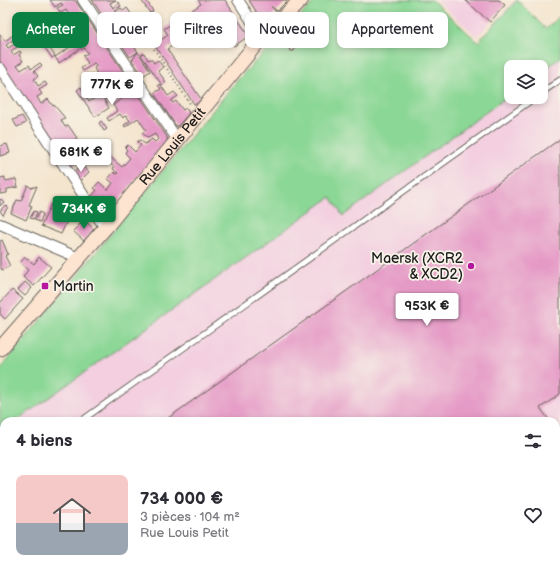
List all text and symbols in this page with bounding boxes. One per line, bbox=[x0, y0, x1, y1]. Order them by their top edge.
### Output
chip: Acheter bbox=[12, 12, 89, 48]
chip: Louer bbox=[97, 12, 162, 48]
chip: Filtres bbox=[170, 12, 237, 48]
chip: Nouveau bbox=[245, 12, 329, 48]
chip: Appartement bbox=[337, 12, 448, 48]
map controls bbox=[504, 60, 548, 104]
button: layers bbox=[504, 60, 548, 104]
pin: 777K € bbox=[79, 72, 145, 106]
text: 777K € bbox=[90, 77, 134, 93]
street label: Rue Louis Petit bbox=[135, 103, 210, 189]
pin: 681K € bbox=[48, 139, 114, 173]
text: 681K € bbox=[59, 144, 103, 160]
pin: 734K € bbox=[51, 196, 117, 230]
text: 734K € bbox=[62, 201, 106, 217]
place label: Maersk (XCR2 & XCD2) bbox=[371, 250, 464, 283]
marker: Maersk (XCR2 & XCD2) bbox=[466, 261, 476, 271]
place label: Martin bbox=[53, 278, 94, 295]
marker: Martin bbox=[40, 281, 50, 291]
pin: 953K € bbox=[394, 293, 460, 327]
text: 953K € bbox=[405, 298, 449, 314]
icon: filters bbox=[522, 430, 544, 452]
text: 4 biens bbox=[16, 431, 72, 451]
text: 734 000 € bbox=[140, 489, 223, 509]
icon: home bbox=[48, 491, 96, 539]
icon: heart bbox=[522, 504, 544, 526]
text: 3 pièces · 104 m² bbox=[140, 509, 240, 525]
text: Rue Louis Petit bbox=[140, 525, 229, 541]

